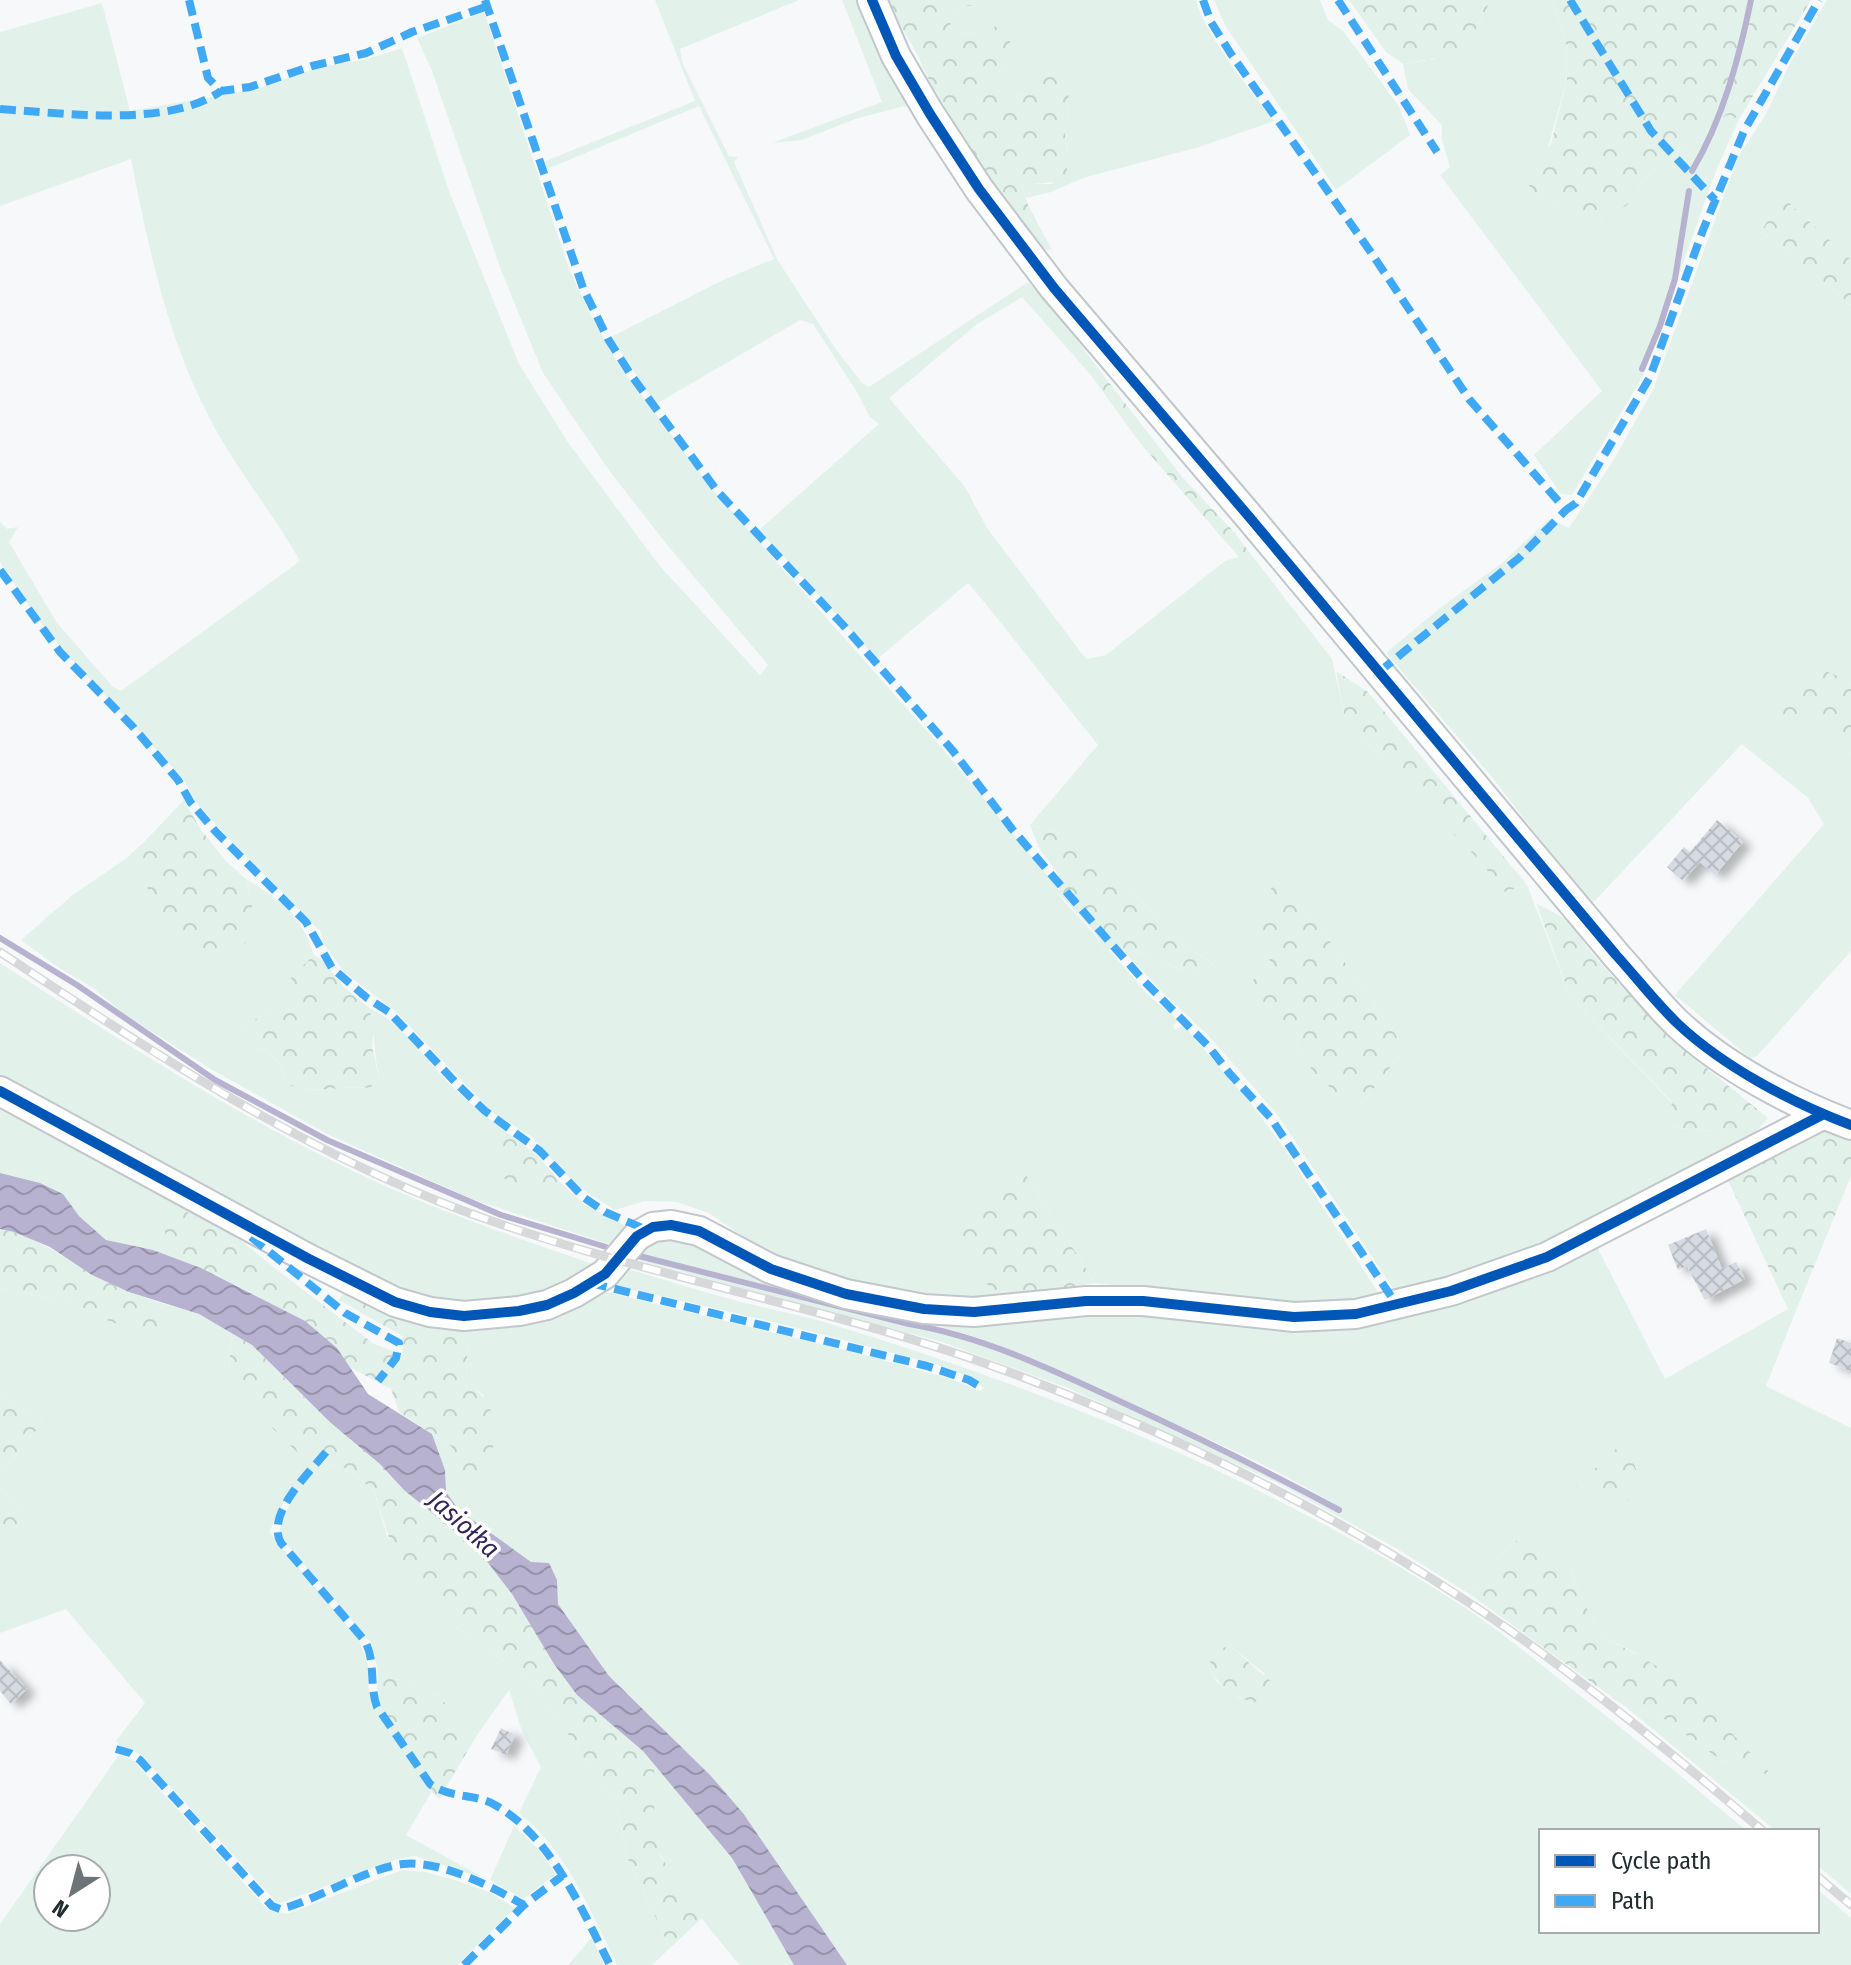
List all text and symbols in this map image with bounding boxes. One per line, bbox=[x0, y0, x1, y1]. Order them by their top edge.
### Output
water label: Jasiołka bbox=[420, 1483, 506, 1564]
legend bbox=[1539, 1829, 1819, 1933]
text: Cycle path bbox=[1611, 1847, 1711, 1875]
north arrow bbox=[32, 1853, 112, 1933]
text: Path bbox=[1611, 1887, 1655, 1915]
text: N bbox=[47, 1894, 74, 1924]

